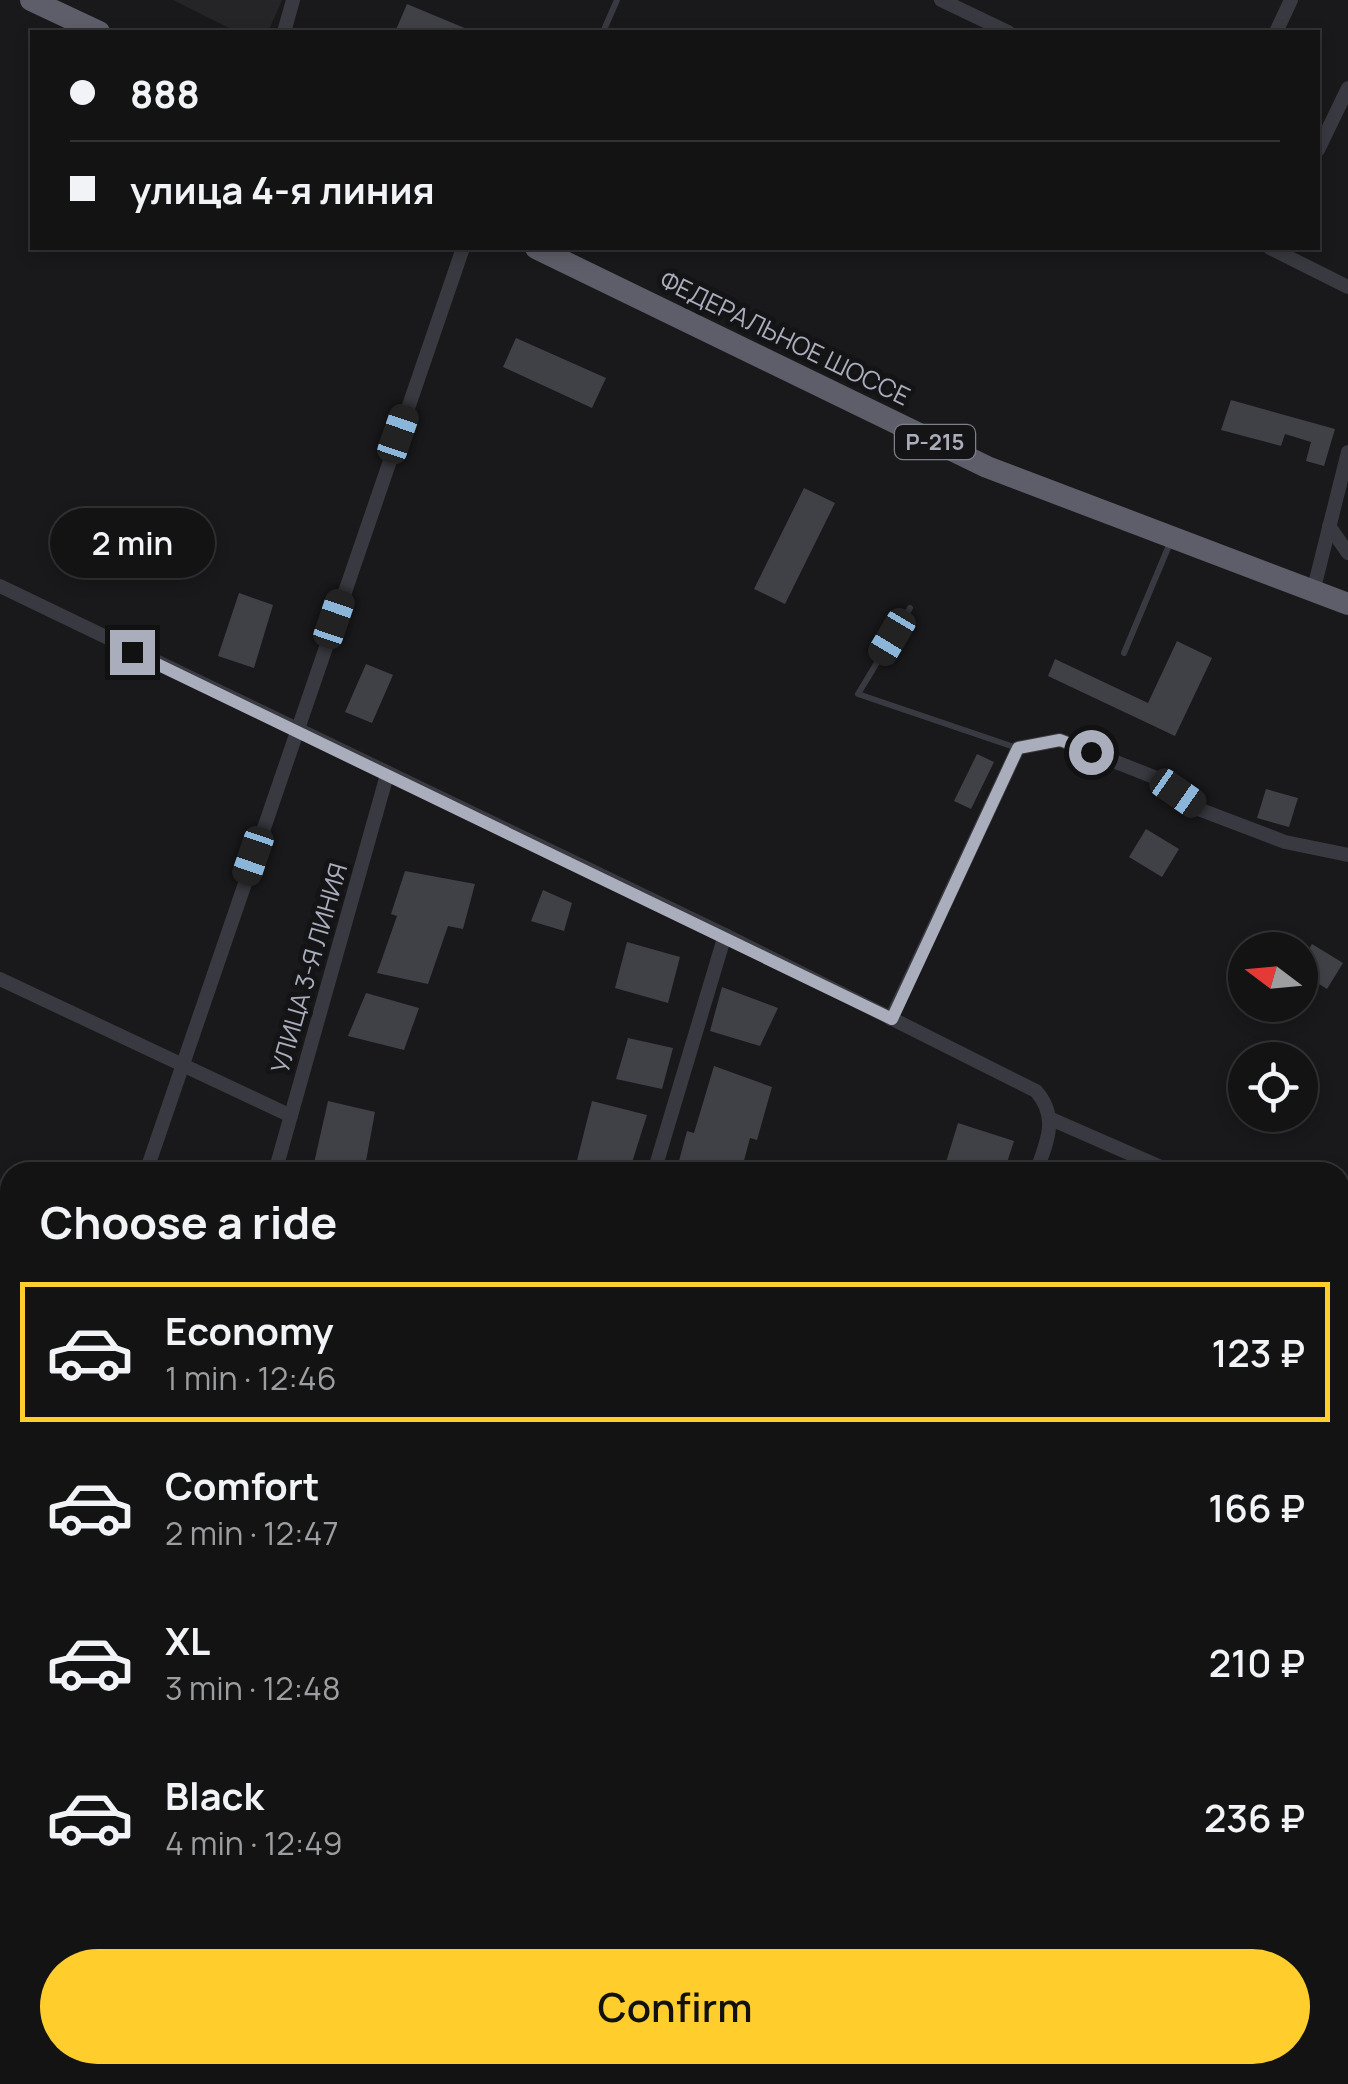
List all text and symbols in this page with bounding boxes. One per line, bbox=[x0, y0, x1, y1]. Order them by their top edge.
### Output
text: 888 bbox=[130, 67, 200, 119]
text: улица 4-я линия bbox=[130, 163, 435, 215]
street label: ФЕДЕРАЛЬНОЕ ШОССЕ bbox=[654, 262, 916, 413]
car bbox=[374, 401, 422, 467]
road number: Р-215 bbox=[895, 425, 975, 459]
callout: 2 min bbox=[49, 507, 214, 577]
text: 2 min bbox=[92, 521, 173, 565]
car bbox=[310, 586, 358, 652]
car bbox=[864, 604, 920, 670]
route end bbox=[110, 630, 155, 675]
route start bbox=[1069, 730, 1114, 775]
car bbox=[1145, 764, 1211, 822]
car bbox=[229, 823, 277, 889]
street label: УЛИЦА 3-Я ЛИНИЯ bbox=[262, 859, 355, 1077]
north arrow bbox=[1228, 932, 1318, 1022]
map controls bbox=[1228, 932, 1318, 1132]
button: locate bbox=[1228, 1042, 1318, 1132]
text: Choose a ride bbox=[40, 1191, 337, 1253]
text: Economy bbox=[165, 1304, 334, 1356]
icon: car bbox=[45, 1307, 135, 1397]
text: 123 ₽ bbox=[1211, 1326, 1305, 1378]
text: 1 min · 12:46 bbox=[165, 1356, 337, 1400]
text: Comfort bbox=[165, 1459, 319, 1511]
icon: car bbox=[45, 1462, 135, 1552]
text: 166 ₽ bbox=[1208, 1481, 1305, 1533]
text: 2 min · 12:47 bbox=[165, 1511, 339, 1555]
text: XL bbox=[165, 1614, 210, 1666]
icon: car bbox=[45, 1617, 135, 1707]
text: 210 ₽ bbox=[1209, 1636, 1305, 1688]
text: 3 min · 12:48 bbox=[165, 1666, 341, 1710]
text: Black bbox=[165, 1769, 264, 1821]
icon: car bbox=[45, 1772, 135, 1862]
text: 236 ₽ bbox=[1204, 1791, 1305, 1843]
text: 4 min · 12:49 bbox=[165, 1821, 343, 1865]
button: Confirm bbox=[40, 1949, 1310, 2064]

